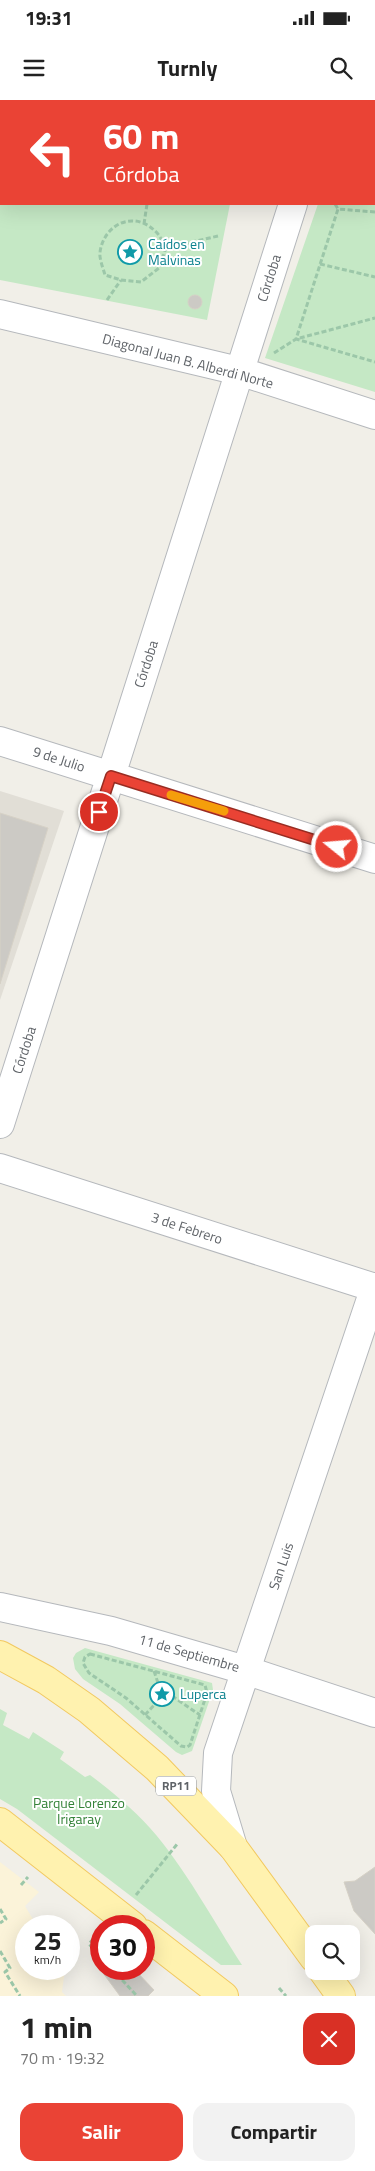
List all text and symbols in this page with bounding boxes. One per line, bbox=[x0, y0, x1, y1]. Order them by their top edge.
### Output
text: 19:31 bbox=[25, 3, 72, 32]
text: Turnly bbox=[158, 51, 217, 85]
icon: menu bbox=[20, 54, 48, 82]
icon: search bbox=[327, 54, 355, 82]
text: 60 m bbox=[103, 109, 179, 163]
icon: left bbox=[20, 120, 85, 185]
text: Córdoba bbox=[103, 157, 180, 191]
place label: Caídos en Malvinas bbox=[148, 233, 205, 270]
place icon: Caídos en Malvinas bbox=[117, 239, 143, 265]
street label: Córdoba bbox=[251, 251, 286, 304]
street label: Diagonal Juan B. Alberdi Norte bbox=[100, 328, 276, 393]
street label: Córdoba bbox=[128, 637, 163, 690]
street label: 9 de Julio bbox=[30, 740, 88, 777]
pin bbox=[78, 791, 120, 833]
icon: arrive bbox=[85, 798, 113, 826]
position arrow bbox=[310, 820, 362, 872]
street label: Córdoba bbox=[6, 1023, 41, 1076]
street label: 3 de Febrero bbox=[149, 1206, 226, 1249]
street label: San Luis bbox=[263, 1539, 298, 1592]
street label: 11 de Septiembre bbox=[136, 1628, 242, 1677]
place icon: Luperca bbox=[149, 1681, 175, 1707]
place label: Luperca bbox=[180, 1683, 226, 1704]
road number: RP11 bbox=[156, 1776, 196, 1795]
park label: Parque Lorenzo Irigaray bbox=[33, 1792, 125, 1829]
speed limit sign: 30 bbox=[90, 1915, 155, 1980]
text: 25 bbox=[33, 1922, 62, 1960]
map controls bbox=[305, 1925, 360, 1980]
button: search bbox=[305, 1925, 360, 1980]
text: km/h bbox=[34, 1950, 61, 1969]
text: 1 min bbox=[20, 2004, 93, 2050]
button: close bbox=[303, 2013, 355, 2065]
text: 70 m · 19:32 bbox=[20, 2046, 105, 2070]
button: Salir bbox=[20, 2103, 183, 2161]
button: Compartir bbox=[193, 2103, 355, 2161]

